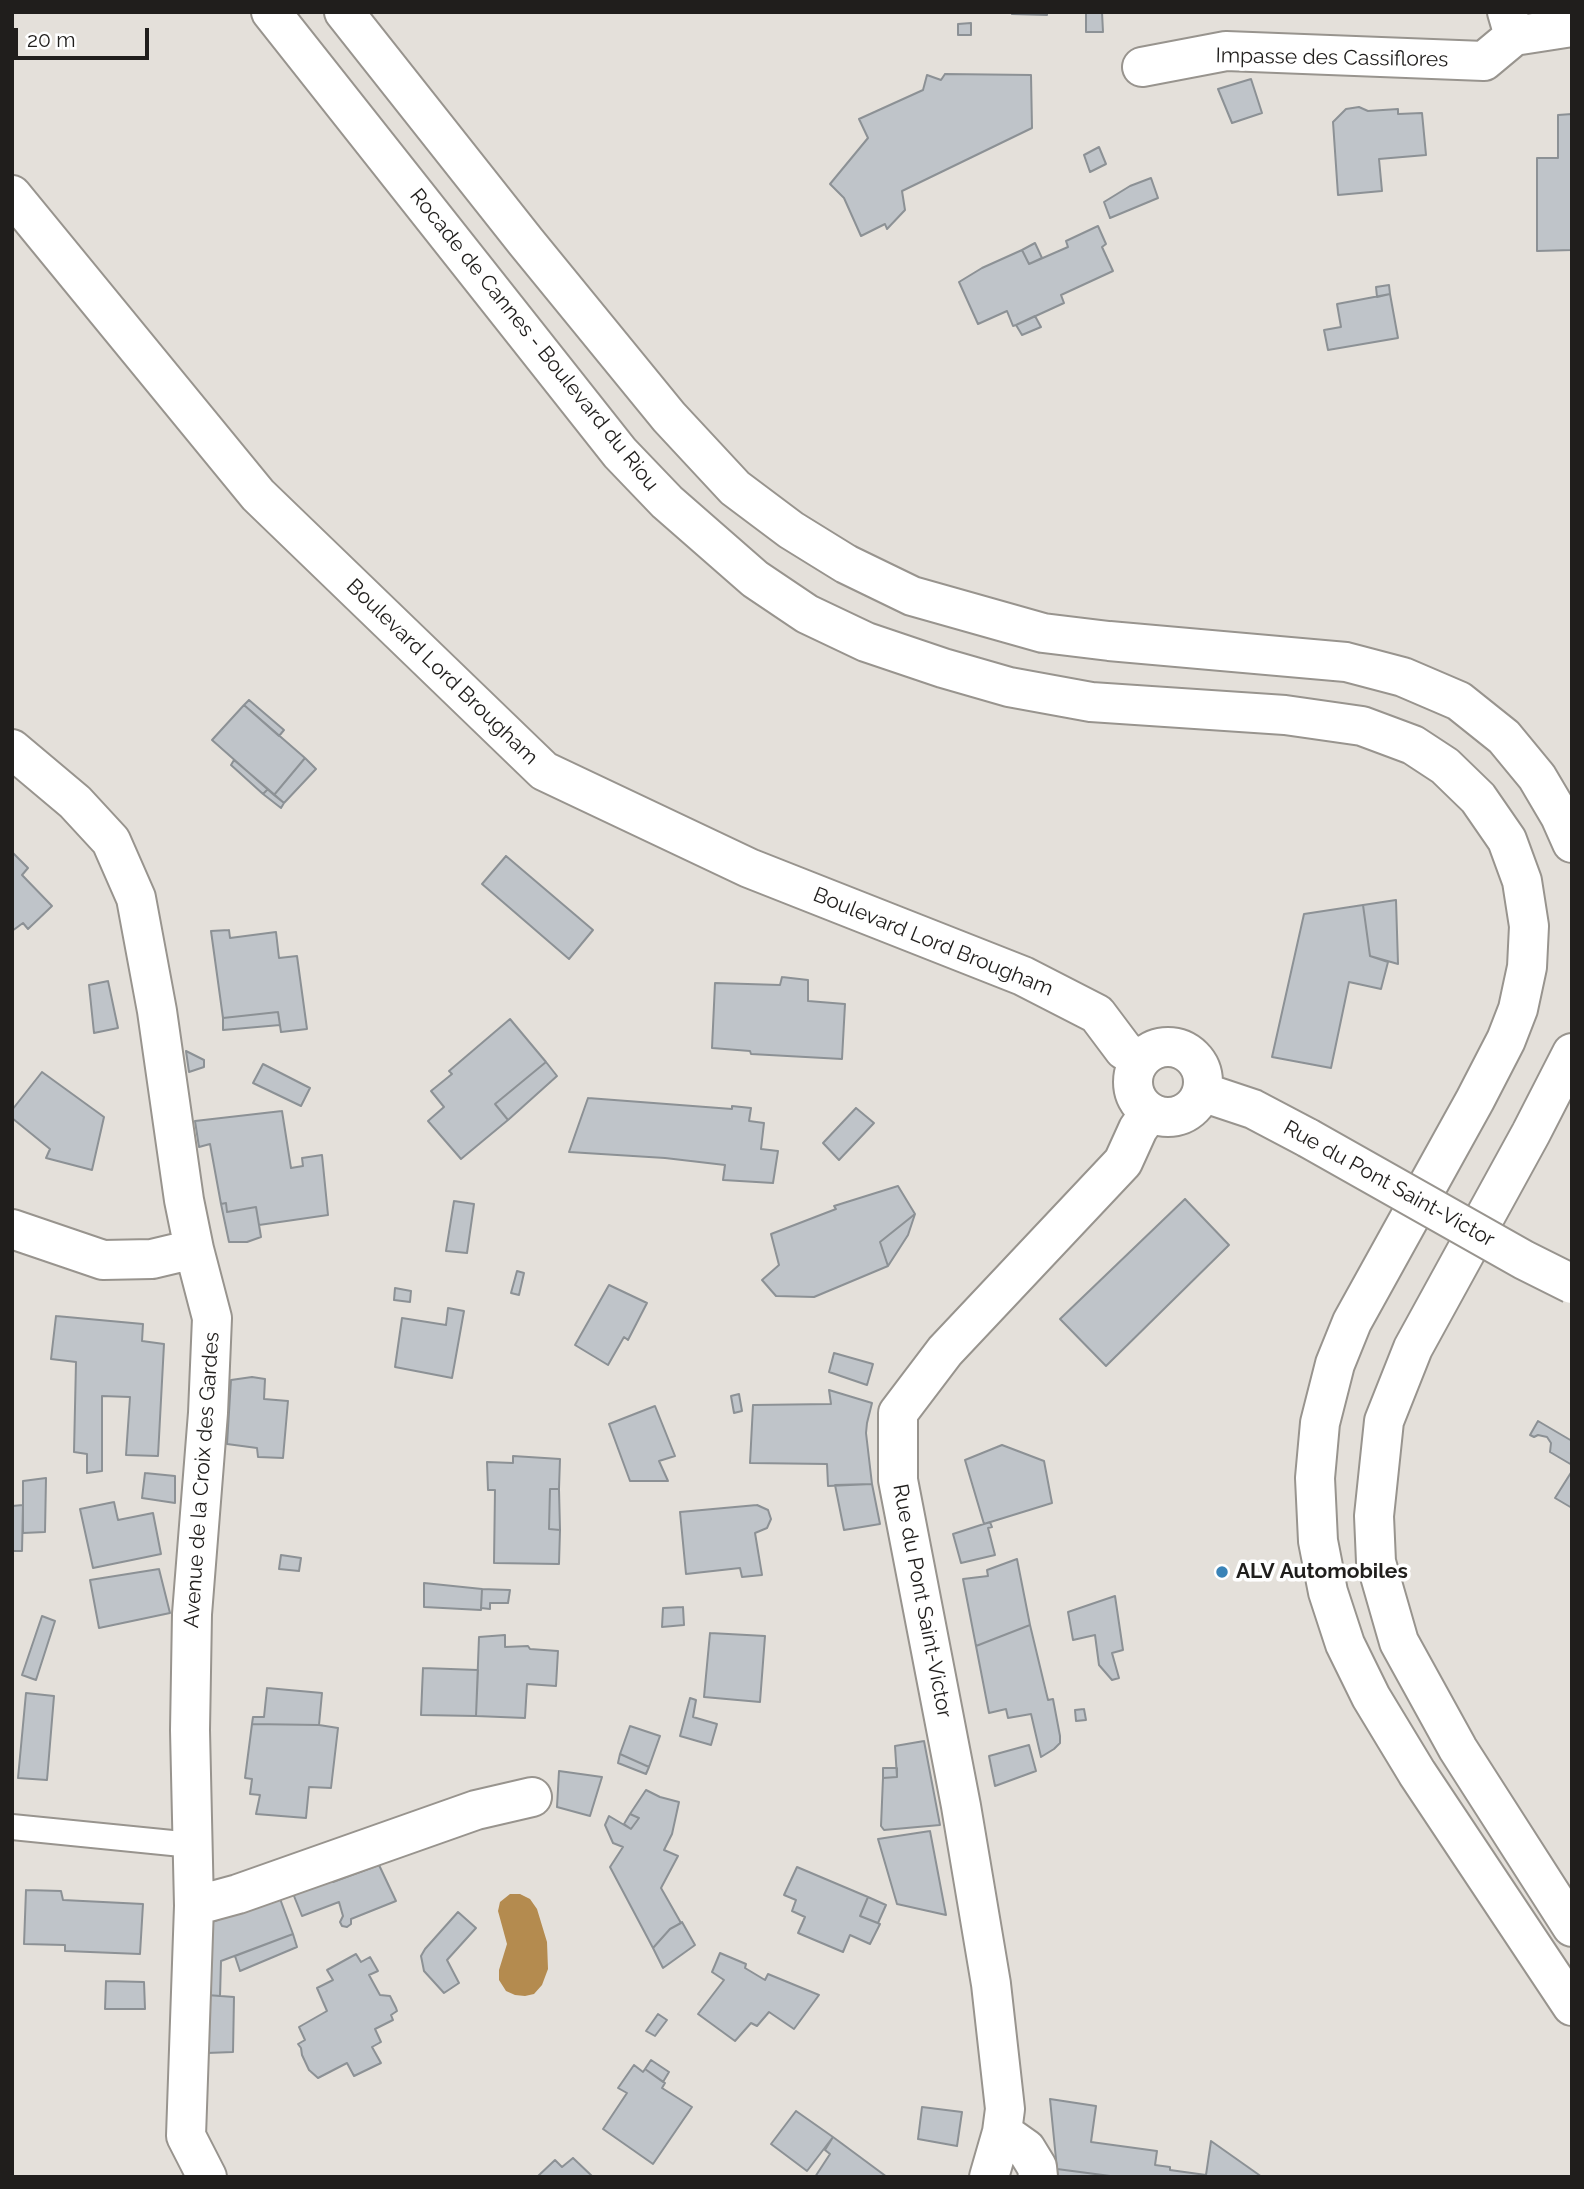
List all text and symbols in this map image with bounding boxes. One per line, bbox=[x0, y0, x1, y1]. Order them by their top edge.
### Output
scale bar bbox=[18, 14, 152, 58]
text: 20 m bbox=[27, 27, 75, 52]
street label: Impasse des Cassiflores bbox=[1215, 43, 1449, 73]
street label: Rocade de Cannes - Boulevard du Riou bbox=[404, 184, 664, 496]
street label: Boulevard Lord Brougham bbox=[341, 574, 543, 770]
street label: Boulevard Lord Brougham bbox=[809, 882, 1057, 1002]
street label: Rue du Pont Saint-Victor bbox=[1279, 1115, 1499, 1253]
street label: Avenue de la Croix des Gardes bbox=[179, 1331, 225, 1629]
street label: Rue du Pont Saint-Victor bbox=[887, 1482, 957, 1720]
place label: ALV Automobiles bbox=[1236, 1559, 1408, 1585]
marker: ALV Automobiles bbox=[1214, 1564, 1230, 1580]

